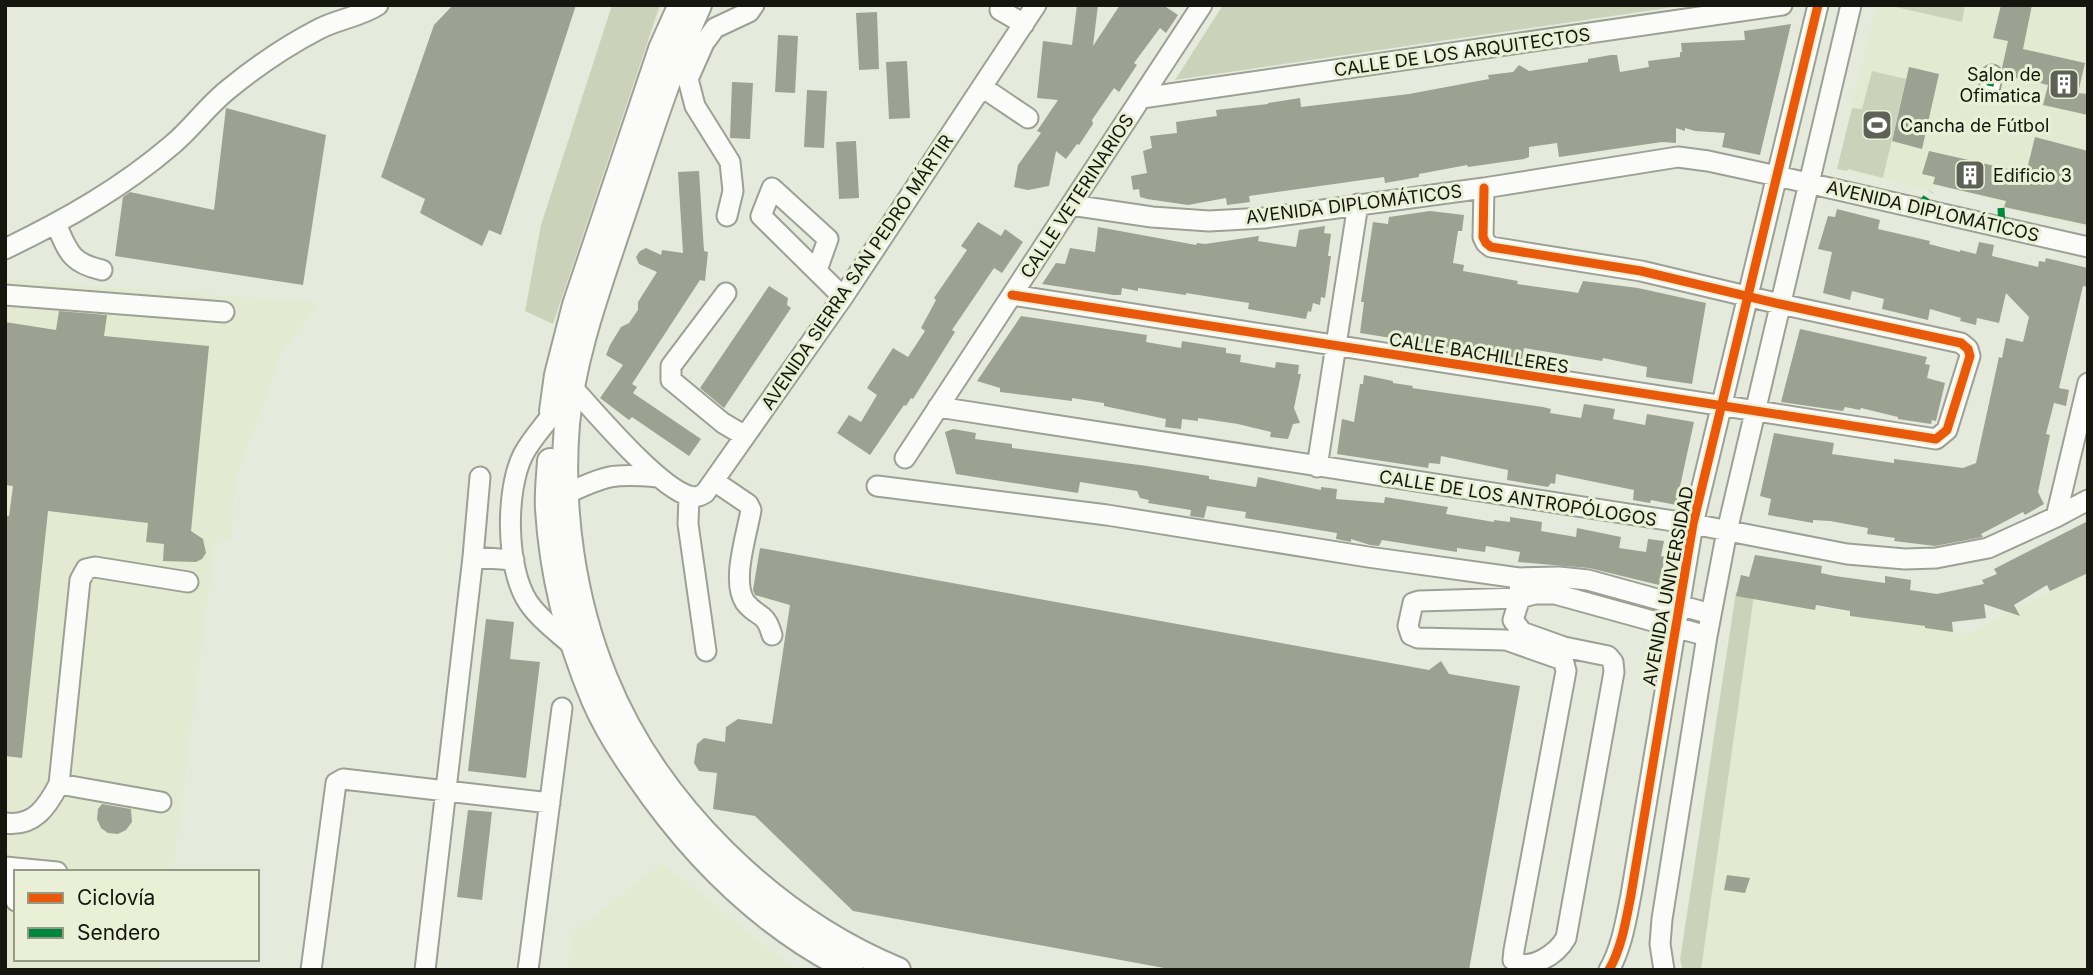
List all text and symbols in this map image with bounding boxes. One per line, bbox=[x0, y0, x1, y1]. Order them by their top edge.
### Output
street label: CALLE DE LOS ARQUITECTOS bbox=[1333, 24, 1591, 80]
place label: Salon de Ofimatica bbox=[1960, 64, 2041, 106]
building icon: Salon de Ofimatica bbox=[2047, 67, 2081, 101]
sports icon: Cancha de Fútbol bbox=[1860, 108, 1894, 142]
street label: CALLE VETERINARIOS bbox=[1016, 110, 1138, 282]
place label: Cancha de Fútbol bbox=[1900, 115, 2049, 136]
street label: AVENIDA SIERRA SAN PEDRO MÁRTIR bbox=[756, 130, 957, 413]
building icon: Edificio 3 bbox=[1953, 158, 1987, 192]
place label: Edificio 3 bbox=[1993, 165, 2072, 186]
street label: AVENIDA DIPLOMÁTICOS bbox=[1825, 175, 2042, 246]
street label: AVENIDA DIPLOMÁTICOS bbox=[1245, 179, 1463, 228]
street label: CALLE BACHILLERES bbox=[1388, 328, 1570, 378]
street label: CALLE DE LOS ANTROPÓLOGOS bbox=[1378, 465, 1658, 530]
street label: AVENIDA UNIVERSIDAD bbox=[1638, 484, 1698, 688]
legend bbox=[14, 870, 259, 961]
text: Ciclovía bbox=[77, 885, 155, 910]
text: Sendero bbox=[77, 920, 160, 945]

